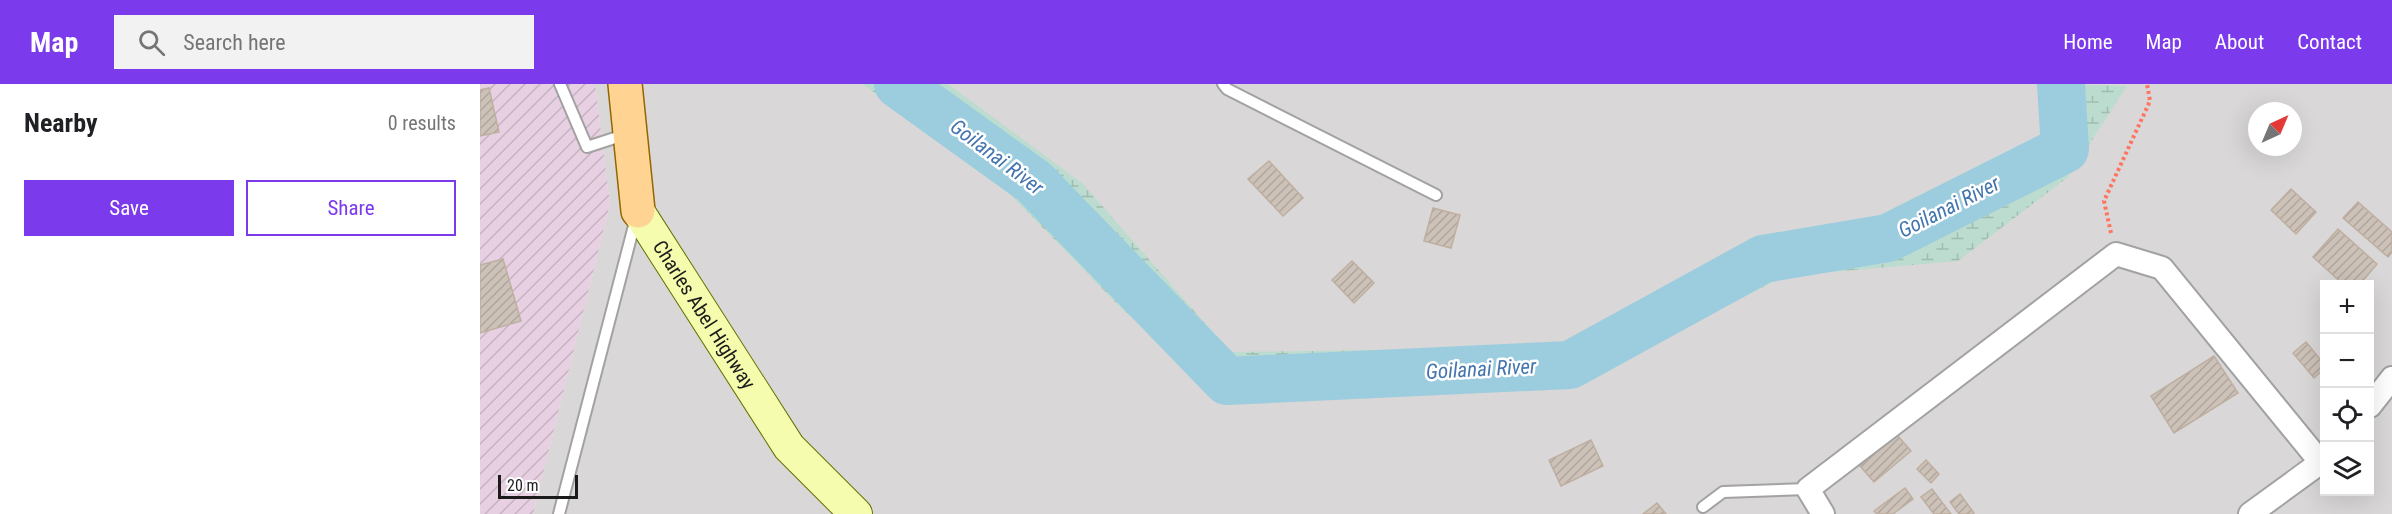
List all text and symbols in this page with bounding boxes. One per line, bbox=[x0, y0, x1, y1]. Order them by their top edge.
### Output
search box bbox=[114, 15, 534, 69]
text: Map bbox=[30, 26, 78, 59]
icon: search bbox=[135, 26, 168, 59]
text: Search here bbox=[183, 30, 286, 55]
text: Home bbox=[2063, 30, 2113, 54]
text: Map bbox=[2146, 30, 2182, 54]
text: About bbox=[2215, 30, 2264, 54]
text: Contact bbox=[2297, 30, 2362, 54]
north arrow bbox=[2248, 102, 2302, 156]
text: Nearby bbox=[24, 108, 98, 138]
text: 0 results bbox=[388, 111, 456, 135]
water label: Goilanai River bbox=[946, 114, 1049, 200]
water label: Goilanai River bbox=[1894, 171, 2004, 243]
button: Save bbox=[24, 180, 234, 236]
button: Share bbox=[246, 180, 456, 236]
street label: Charles Abel Highway bbox=[648, 236, 761, 393]
map controls bbox=[2320, 280, 2374, 496]
button: + bbox=[2320, 280, 2374, 334]
button: − bbox=[2320, 334, 2374, 388]
water label: Goilanai River bbox=[1425, 354, 1537, 384]
button: locate bbox=[2320, 388, 2374, 442]
button: layers bbox=[2320, 442, 2374, 496]
scale bar bbox=[498, 472, 578, 500]
text: 20 m bbox=[507, 476, 539, 495]

